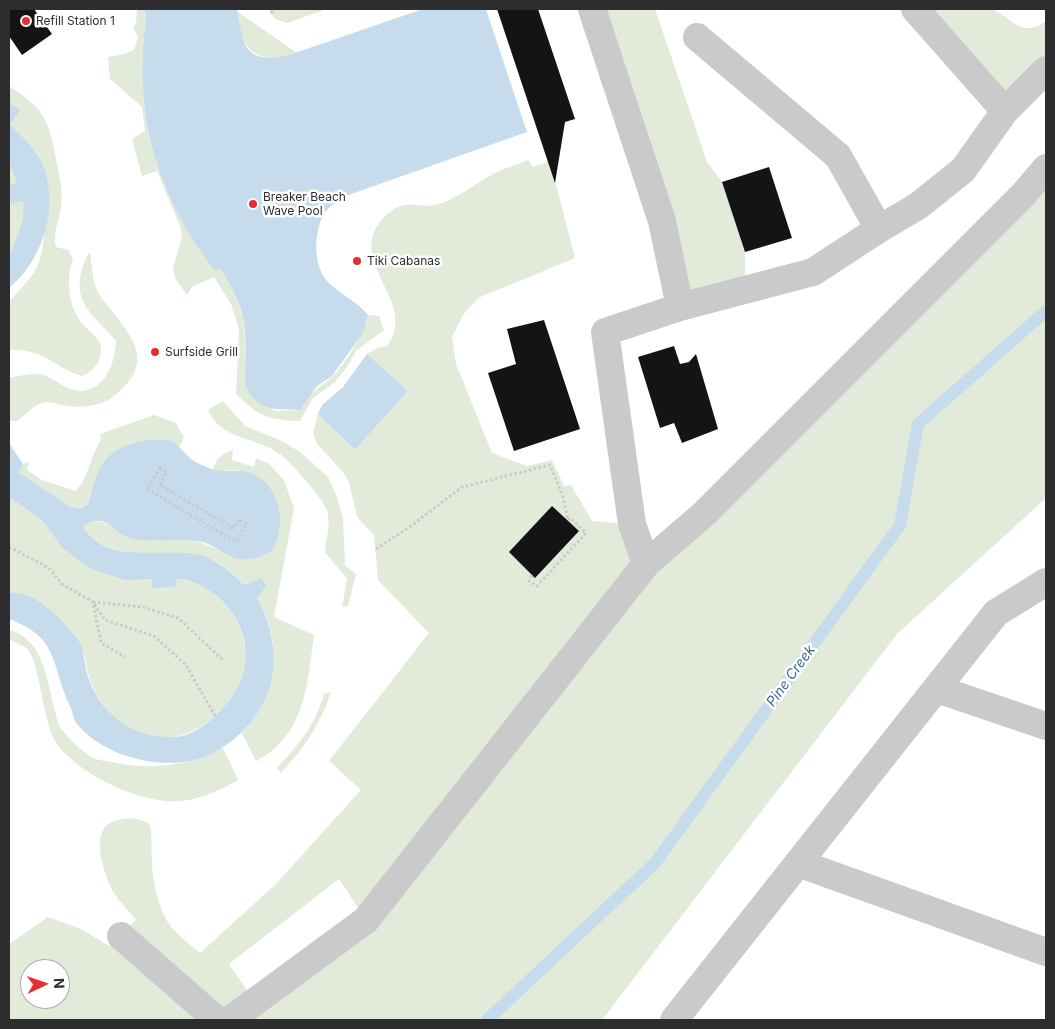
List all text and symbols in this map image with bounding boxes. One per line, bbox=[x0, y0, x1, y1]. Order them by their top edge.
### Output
place label: Refill Station 1 bbox=[36, 14, 115, 28]
marker: Refill Station 1 bbox=[20, 15, 32, 27]
place label: Breaker Beach Wave Pool bbox=[263, 190, 346, 218]
marker: Breaker Beach Wave Pool bbox=[247, 198, 259, 210]
place label: Tiki Cabanas bbox=[367, 254, 440, 268]
marker: Tiki Cabanas bbox=[351, 255, 363, 267]
place label: Surfside Grill bbox=[165, 345, 238, 359]
marker: Surfside Grill bbox=[149, 346, 161, 358]
water label: Pine Creek bbox=[763, 642, 819, 710]
north arrow bbox=[20, 959, 70, 1009]
text: N bbox=[51, 977, 68, 989]

